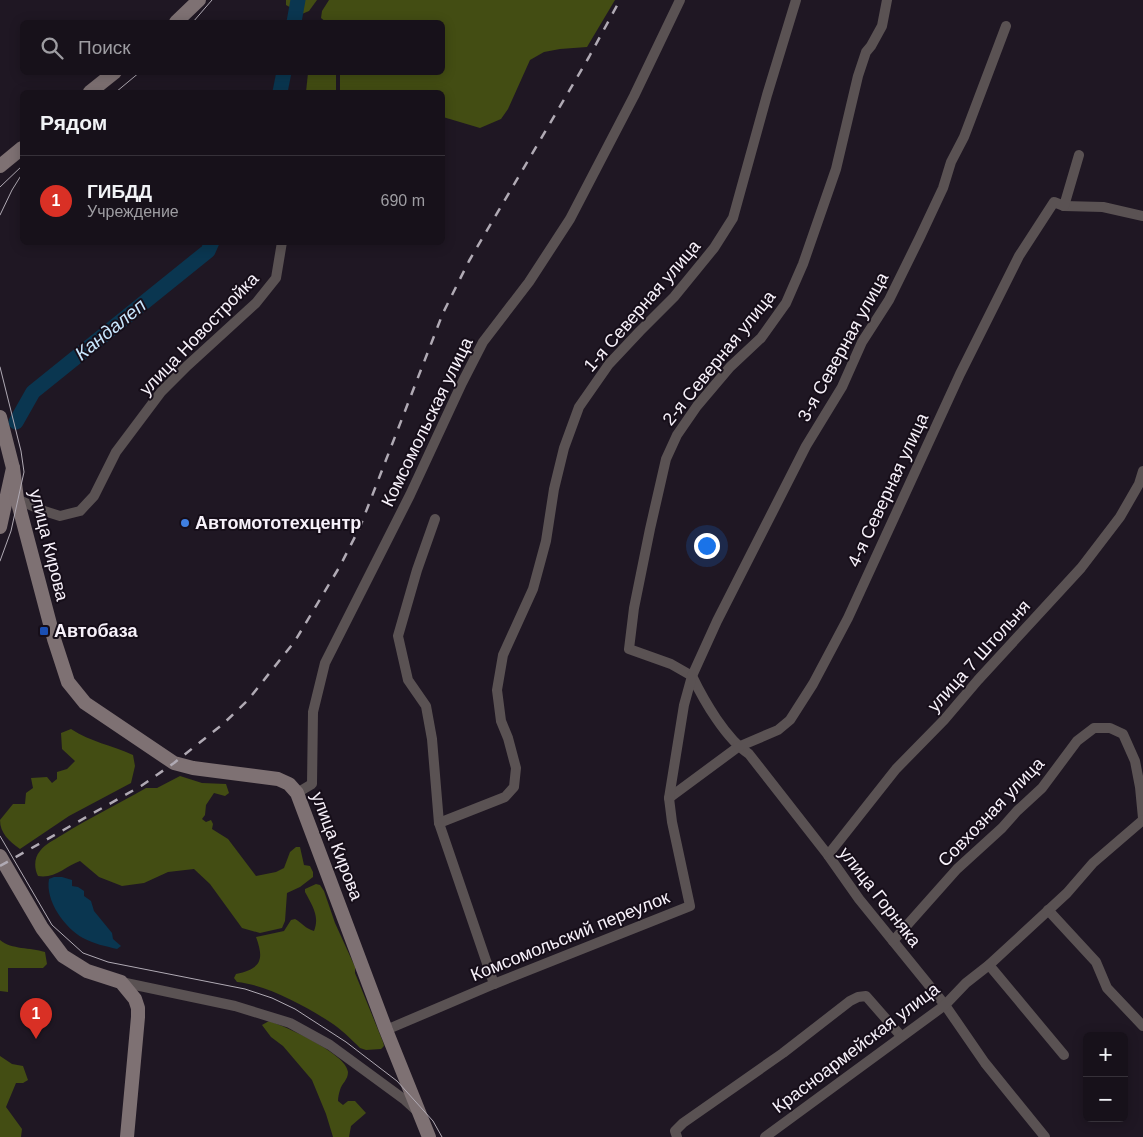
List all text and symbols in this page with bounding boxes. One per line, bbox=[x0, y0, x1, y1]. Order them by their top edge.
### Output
search box bbox=[20, 20, 445, 75]
icon: search bbox=[38, 34, 66, 62]
text: Поиск bbox=[78, 37, 131, 58]
text: Рядом bbox=[40, 111, 107, 134]
text: ГИБДД bbox=[87, 181, 152, 202]
text: 1 bbox=[52, 192, 60, 209]
text: 690 m bbox=[381, 192, 425, 209]
text: Учреждение bbox=[87, 203, 179, 220]
street label: 1-я Северная улица bbox=[580, 236, 705, 376]
street label: улица Новостройка bbox=[135, 268, 263, 399]
street label: 3-я Северная улица bbox=[794, 268, 893, 425]
street label: 2-я Северная улица bbox=[659, 286, 780, 429]
water label: Кандалеп bbox=[71, 294, 150, 364]
street label: Комсомольская улица bbox=[377, 333, 477, 510]
street label: 4-я Северная улица bbox=[844, 409, 933, 570]
street label: улица Кирова bbox=[25, 487, 73, 604]
place label: Автомототехцентр bbox=[195, 513, 361, 533]
marker: Автомототехцентр bbox=[179, 517, 191, 529]
your location bbox=[694, 533, 720, 559]
street label: улица 7 Штольня bbox=[924, 596, 1034, 716]
place label: Автобаза bbox=[54, 621, 138, 641]
marker: Автобаза bbox=[38, 625, 50, 637]
street label: Совхозная улица bbox=[934, 753, 1049, 871]
street label: улица Кирова bbox=[307, 789, 367, 904]
street label: улица Горняка bbox=[835, 843, 926, 952]
street label: Комсомольский переулок bbox=[468, 887, 672, 985]
street label: Красноармейская улица bbox=[769, 978, 944, 1117]
pin: 1 bbox=[20, 998, 52, 1039]
map controls bbox=[1083, 1032, 1128, 1122]
button: + bbox=[1083, 1032, 1128, 1077]
button: − bbox=[1083, 1077, 1128, 1122]

